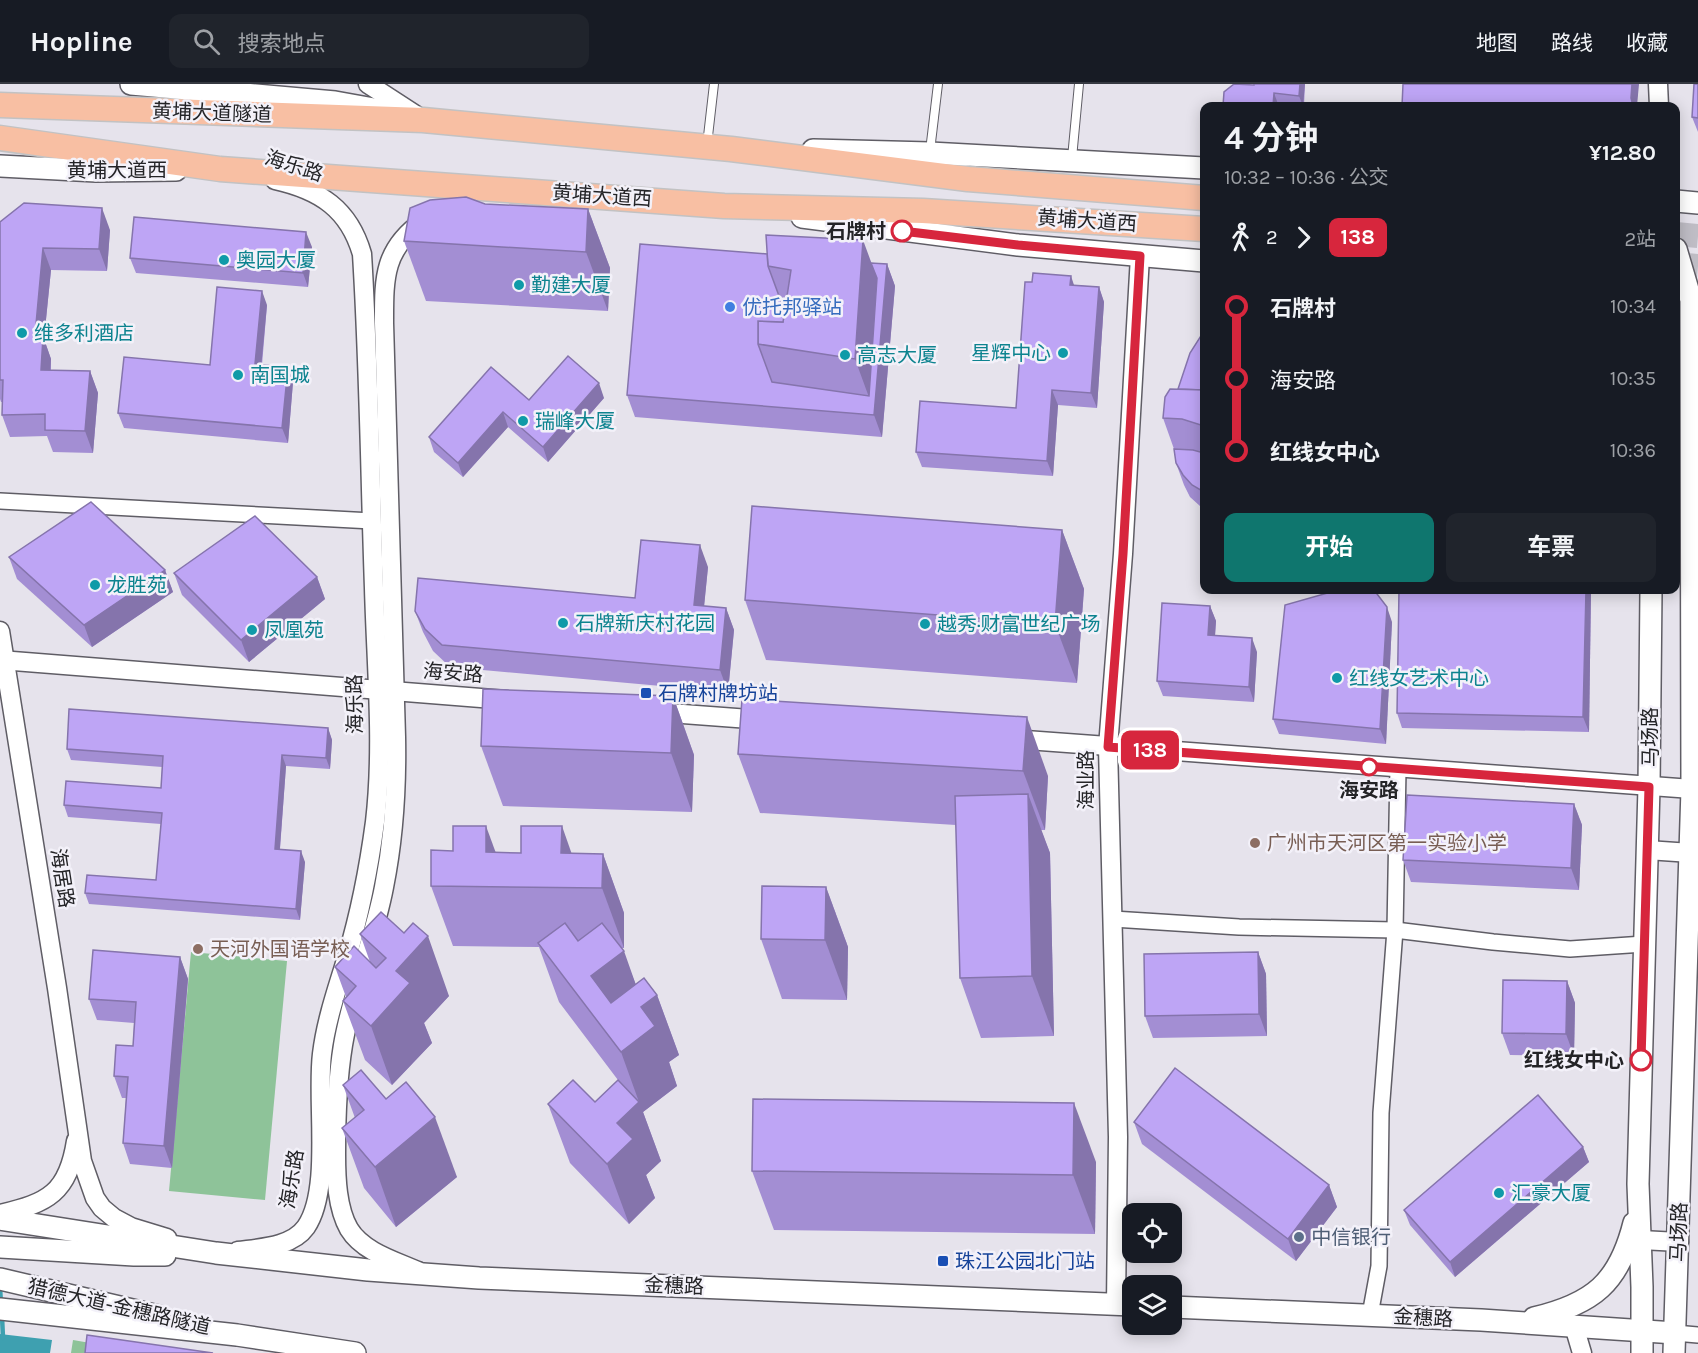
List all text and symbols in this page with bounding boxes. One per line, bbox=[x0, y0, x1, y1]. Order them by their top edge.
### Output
search box bbox=[169, 14, 589, 68]
text: Hopline bbox=[30, 25, 133, 58]
icon: search bbox=[190, 25, 223, 58]
text: 搜索地点 bbox=[238, 31, 326, 57]
text: 地图 bbox=[1476, 31, 1518, 55]
text: 路线 bbox=[1551, 31, 1593, 55]
text: 收藏 bbox=[1626, 31, 1668, 55]
street label: 黄埔大道隧道 bbox=[152, 99, 272, 127]
text: 4 分钟 bbox=[1224, 119, 1318, 157]
text: ¥12.80 bbox=[1589, 140, 1656, 166]
street label: 海乐路 bbox=[262, 146, 326, 186]
street label: 黄埔大道西 bbox=[67, 159, 167, 182]
text: 10:32 – 10:36 · 公交 bbox=[1224, 166, 1389, 189]
street label: 黄埔大道西 bbox=[551, 181, 653, 211]
street label: 黄埔大道西 bbox=[1036, 206, 1138, 236]
place label: 石牌村 bbox=[826, 220, 886, 243]
marker: 石牌村 bbox=[891, 220, 913, 242]
icon: walk bbox=[1224, 221, 1257, 254]
icon: forward bbox=[1287, 221, 1320, 254]
text: 138 bbox=[1341, 225, 1375, 249]
text: 2 bbox=[1266, 226, 1278, 249]
text: 2站 bbox=[1624, 228, 1656, 251]
place label: 奥园大厦 bbox=[236, 249, 316, 272]
marker: 奥园大厦 bbox=[217, 253, 231, 267]
place label: 勤建大厦 bbox=[531, 274, 611, 297]
marker: 勤建大厦 bbox=[512, 278, 526, 292]
text: 10:34 bbox=[1610, 295, 1656, 318]
place label: 优托邦驿站 bbox=[742, 296, 842, 319]
text: 石牌村 bbox=[1270, 296, 1336, 322]
marker: 优托邦驿站 bbox=[723, 300, 737, 314]
place label: 维多利酒店 bbox=[34, 322, 134, 345]
marker: 维多利酒店 bbox=[15, 326, 29, 340]
place label: 星辉中心 bbox=[971, 342, 1051, 365]
place label: 高志大厦 bbox=[857, 344, 937, 367]
marker: 星辉中心 bbox=[1056, 346, 1070, 360]
marker: 高志大厦 bbox=[838, 348, 852, 362]
place label: 南国城 bbox=[250, 364, 310, 387]
text: 10:35 bbox=[1610, 367, 1656, 390]
marker: 南国城 bbox=[231, 368, 245, 382]
text: 海安路 bbox=[1270, 368, 1336, 394]
place label: 瑞峰大厦 bbox=[535, 410, 615, 433]
marker: 瑞峰大厦 bbox=[516, 414, 530, 428]
text: 10:36 bbox=[1610, 439, 1656, 462]
text: 红线女中心 bbox=[1270, 440, 1380, 466]
button: 开始 bbox=[1224, 513, 1434, 582]
button: 车票 bbox=[1446, 513, 1656, 582]
place label: 龙胜苑 bbox=[107, 574, 167, 597]
marker: 龙胜苑 bbox=[88, 578, 102, 592]
place label: 石牌新庆村花园 bbox=[575, 612, 715, 635]
place label: 越秀·财富世纪广场 bbox=[937, 613, 1101, 636]
marker: 石牌新庆村花园 bbox=[556, 616, 570, 630]
marker: 越秀·财富世纪广场 bbox=[918, 617, 932, 631]
place label: 凤凰苑 bbox=[264, 619, 324, 642]
marker: 凤凰苑 bbox=[245, 623, 259, 637]
street label: 海安路 bbox=[422, 659, 484, 687]
place label: 红线女艺术中心 bbox=[1349, 667, 1489, 690]
marker: 红线女艺术中心 bbox=[1330, 671, 1344, 685]
street label: 海乐路 bbox=[343, 674, 367, 734]
place label: 石牌村牌坊站 bbox=[658, 682, 778, 705]
marker: 石牌村牌坊站 bbox=[639, 686, 653, 700]
street label: 马场路 bbox=[1639, 707, 1662, 767]
line badge: 138 bbox=[1116, 730, 1184, 770]
text: 138 bbox=[1133, 738, 1167, 762]
street label: 海业路 bbox=[1075, 750, 1098, 810]
marker: 海安路 bbox=[1360, 758, 1378, 776]
place label: 海安路 bbox=[1339, 779, 1399, 802]
place label: 广州市天河区第一实验小学 bbox=[1267, 832, 1507, 855]
marker: 广州市天河区第一实验小学 bbox=[1248, 836, 1262, 850]
street label: 海居路 bbox=[46, 847, 78, 909]
place label: 天河外国语学校 bbox=[210, 938, 350, 961]
marker: 天河外国语学校 bbox=[191, 942, 205, 956]
place label: 红线女中心 bbox=[1524, 1049, 1624, 1072]
marker: 红线女中心 bbox=[1630, 1049, 1652, 1071]
street label: 海乐路 bbox=[276, 1148, 308, 1210]
place label: 汇豪大厦 bbox=[1511, 1182, 1591, 1205]
marker: 汇豪大厦 bbox=[1492, 1186, 1506, 1200]
street label: 马场路 bbox=[1666, 1202, 1692, 1262]
map controls bbox=[1122, 1203, 1182, 1335]
button: locate bbox=[1122, 1203, 1182, 1263]
place label: 中信银行 bbox=[1311, 1226, 1391, 1249]
marker: 中信银行 bbox=[1292, 1230, 1306, 1244]
place label: 珠江公园北门站 bbox=[955, 1250, 1095, 1273]
marker: 珠江公园北门站 bbox=[936, 1254, 950, 1268]
street label: 金穗路 bbox=[644, 1273, 704, 1299]
street label: 猎德大道-金穗路隧道 bbox=[25, 1275, 213, 1339]
button: layers bbox=[1122, 1275, 1182, 1335]
street label: 金穗路 bbox=[1392, 1305, 1454, 1331]

